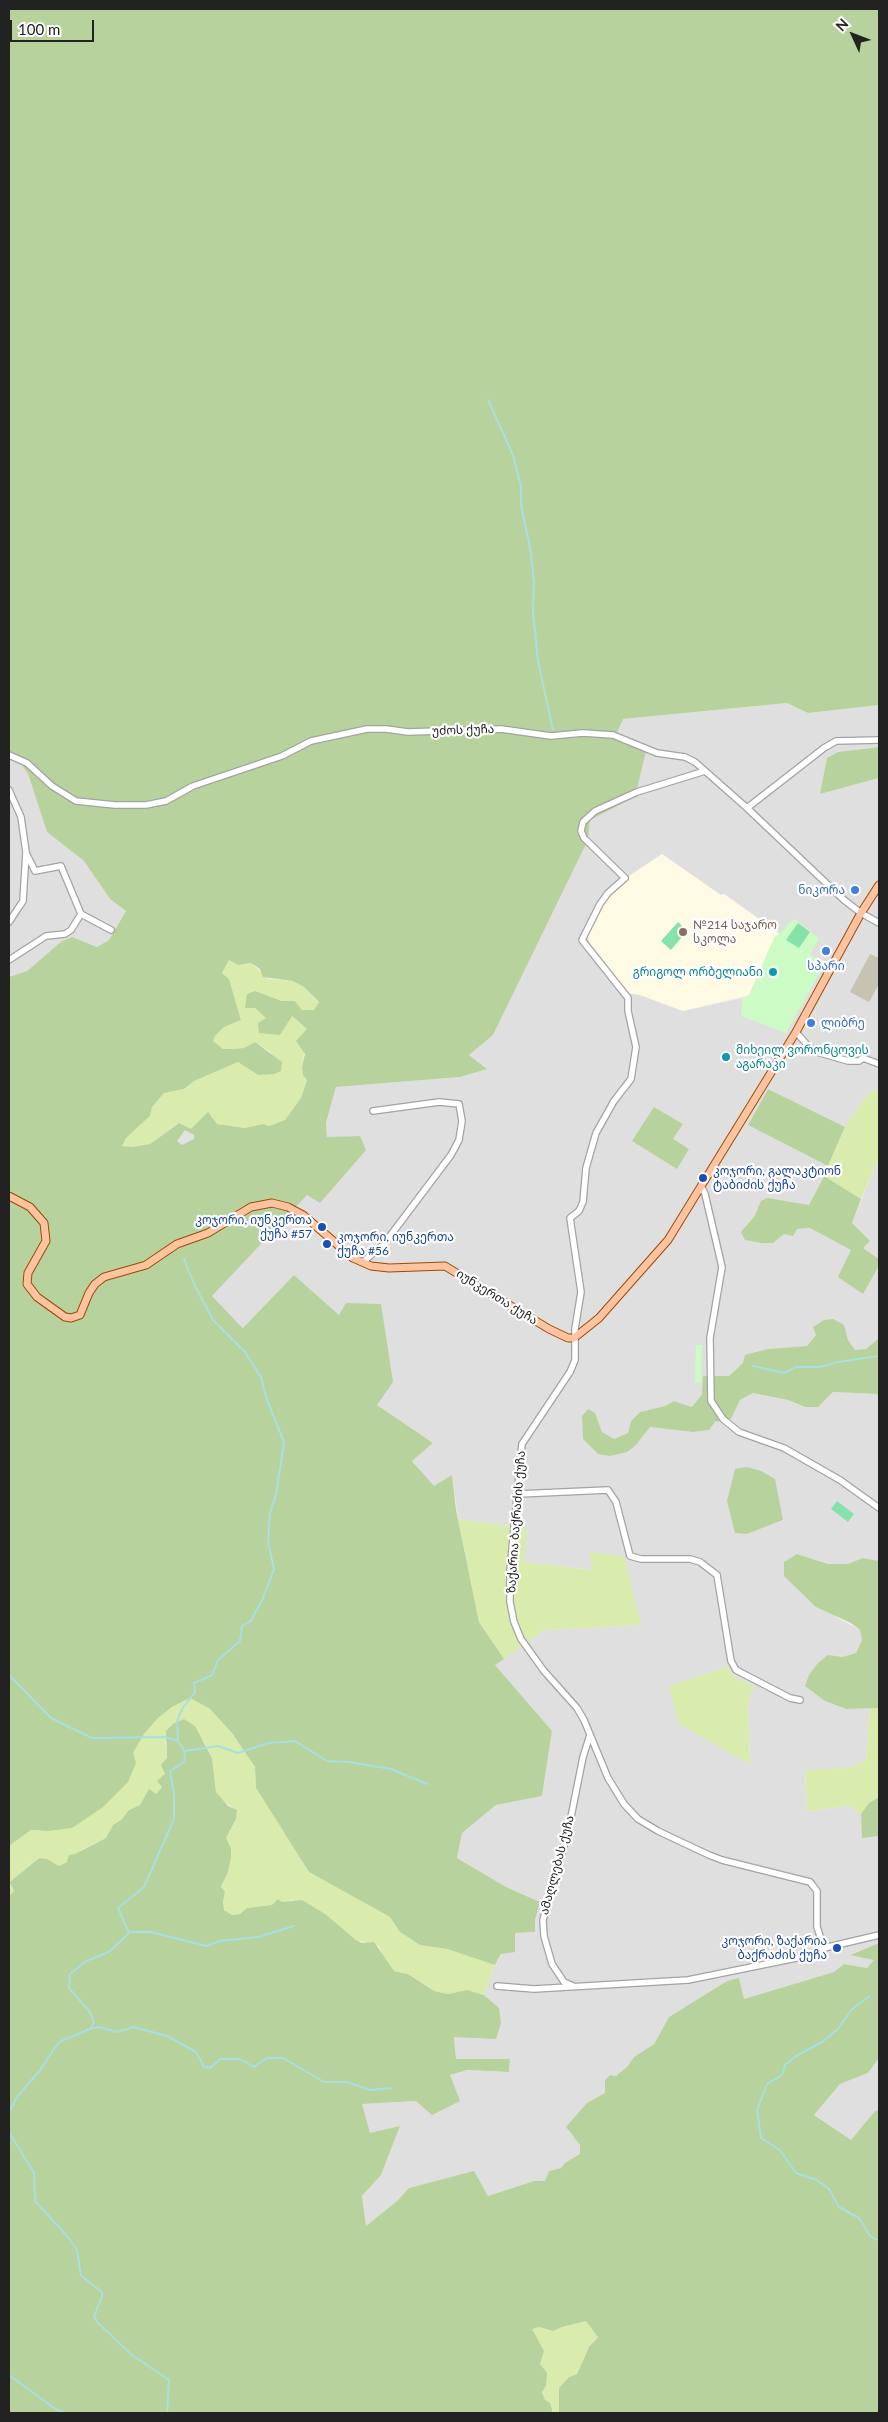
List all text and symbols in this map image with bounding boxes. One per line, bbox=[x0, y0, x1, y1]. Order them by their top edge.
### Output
scale bar bbox=[12, 10, 96, 42]
north arrow bbox=[828, 10, 878, 60]
text: N bbox=[832, 15, 852, 34]
text: 100 m bbox=[18, 20, 60, 38]
street label: უძოს ქუჩა bbox=[432, 722, 494, 738]
place label: ნიკორა bbox=[798, 883, 845, 897]
marker: ნიკორა bbox=[849, 884, 861, 896]
place label: №214 საჯარო სკოლა bbox=[693, 918, 777, 946]
marker: №214 საჯარო სკოლა bbox=[677, 926, 689, 938]
marker: სპარი bbox=[820, 945, 832, 957]
place label: სპარი bbox=[807, 959, 845, 973]
place label: გრიგოლ ორბელიანი bbox=[633, 965, 763, 979]
marker: გრიგოლ ორბელიანი bbox=[767, 966, 779, 978]
place label: ლიბრე bbox=[821, 1016, 865, 1030]
marker: ლიბრე bbox=[805, 1017, 817, 1029]
place label: მიხეილ ვორონცოვის აგარაკი bbox=[736, 1043, 869, 1071]
marker: მიხეილ ვორონცოვის აგარაკი bbox=[720, 1051, 732, 1063]
place label: კოჯორი, გალაკტიონ ტაბიძის ქუჩა bbox=[713, 1164, 841, 1192]
marker: კოჯორი, გალაკტიონ ტაბიძის ქუჩა bbox=[697, 1172, 709, 1184]
place label: კოჯორი, იუნკერთა ქუჩა #57 bbox=[195, 1213, 312, 1241]
marker: კოჯორი, იუნკერთა ქუჩა #57 bbox=[316, 1221, 328, 1233]
place label: კოჯორი, იუნკერთა ქუჩა #56 bbox=[337, 1230, 454, 1258]
marker: კოჯორი, იუნკერთა ქუჩა #56 bbox=[321, 1238, 333, 1250]
street label: იუნკერთა ქუჩა bbox=[454, 1266, 540, 1328]
street label: ზაქარია ბაქრაძის ქუჩა bbox=[504, 1450, 528, 1594]
street label: ამაღლებას ქუჩა bbox=[537, 1814, 577, 1916]
place label: კოჯორი, ზაქარია ბაქრაძის ქუჩა bbox=[721, 1934, 827, 1962]
marker: კოჯორი, ზაქარია ბაქრაძის ქუჩა bbox=[831, 1942, 843, 1954]

